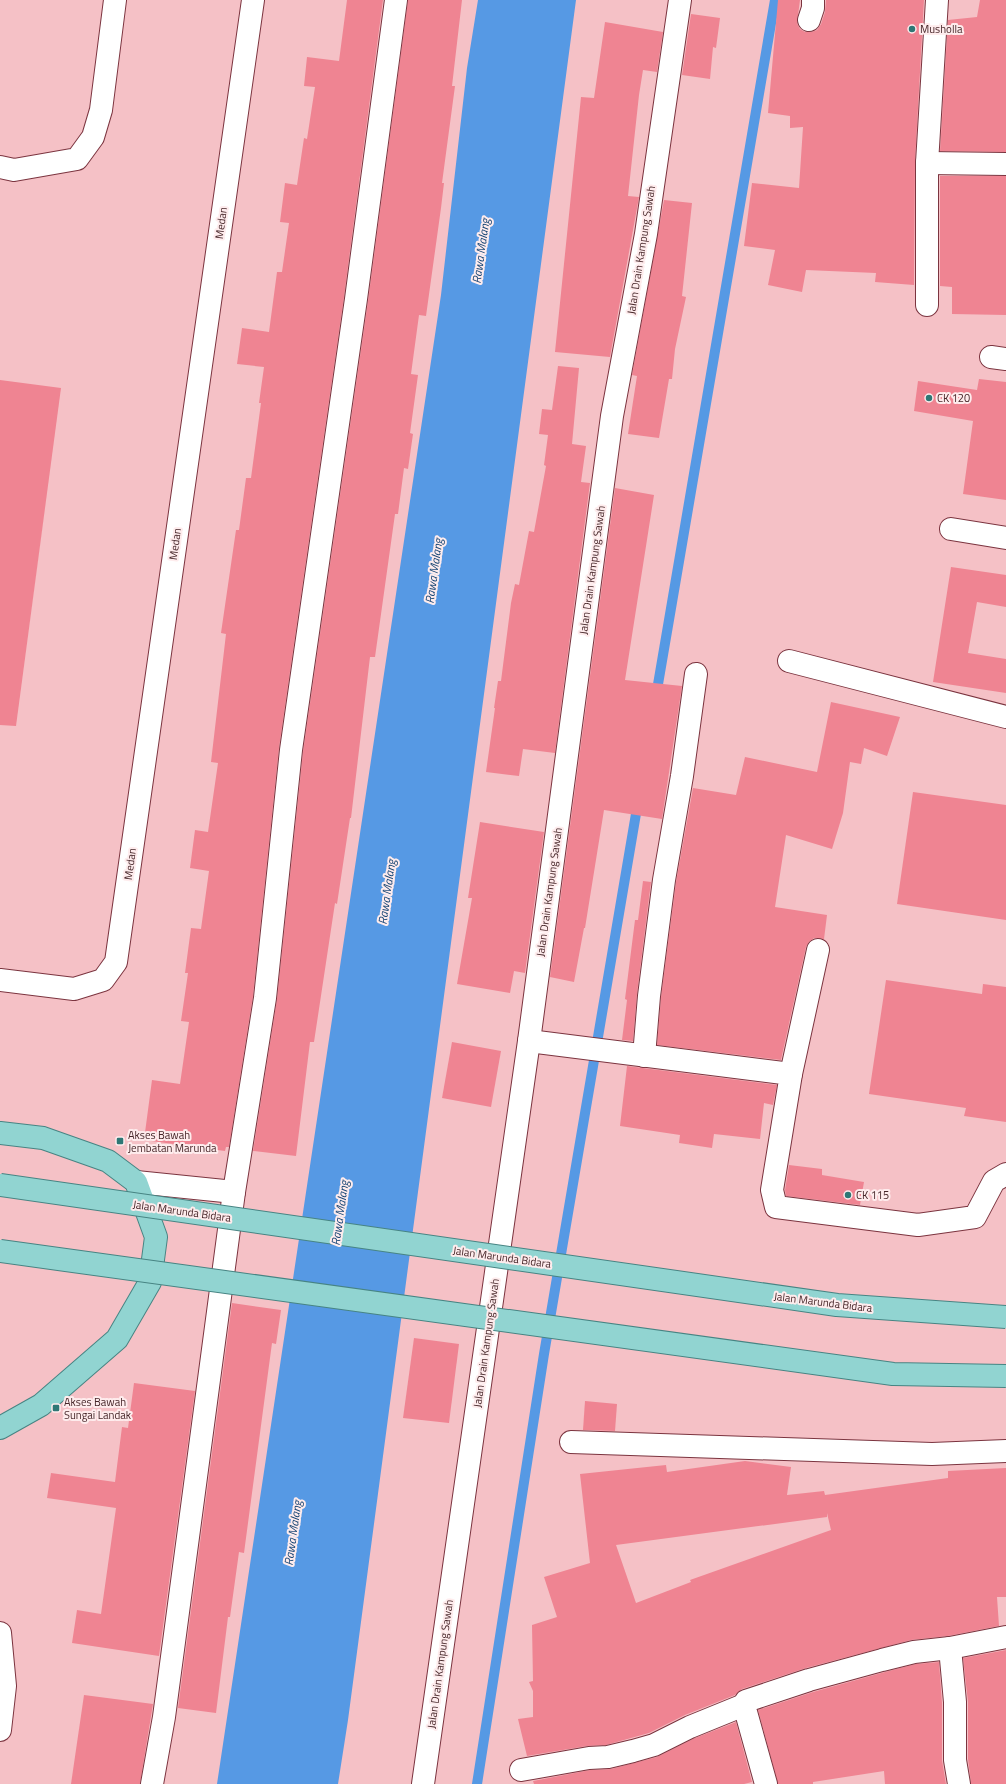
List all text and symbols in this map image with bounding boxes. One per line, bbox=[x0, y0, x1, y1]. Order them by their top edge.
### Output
place label: Musholla bbox=[920, 21, 963, 37]
marker: Musholla bbox=[907, 24, 917, 34]
street label: Jalan Drain Kampung Sawah bbox=[623, 184, 659, 315]
street label: Medan bbox=[211, 206, 231, 240]
water label: Rawa Malang bbox=[467, 216, 495, 285]
place label: CK 120 bbox=[937, 390, 970, 406]
marker: CK 120 bbox=[924, 393, 934, 403]
street label: Jalan Drain Kampung Sawah bbox=[575, 504, 609, 635]
street label: Medan bbox=[165, 527, 185, 561]
water label: Rawa Malang bbox=[420, 536, 448, 605]
street label: Jalan Drain Kampung Sawah bbox=[532, 826, 566, 957]
street label: Medan bbox=[120, 847, 140, 881]
water label: Rawa Malang bbox=[373, 857, 401, 926]
place label: Akses Bawah Jembatan Marunda bbox=[128, 1127, 217, 1156]
marker: Akses Bawah Jembatan Marunda bbox=[115, 1136, 125, 1146]
water label: Rawa Malang bbox=[326, 1178, 354, 1247]
place label: CK 115 bbox=[856, 1187, 889, 1203]
marker: CK 115 bbox=[843, 1190, 853, 1200]
street label: Jalan Marunda Bidara bbox=[132, 1196, 233, 1226]
street label: Jalan Marunda Bidara bbox=[452, 1242, 553, 1272]
street label: Jalan Drain Kampung Sawah bbox=[469, 1277, 503, 1408]
street label: Jalan Marunda Bidara bbox=[773, 1288, 874, 1316]
place label: Akses Bawah Sungai Landak bbox=[64, 1394, 132, 1423]
marker: Akses Bawah Sungai Landak bbox=[51, 1403, 61, 1413]
water label: Rawa Malang bbox=[279, 1498, 307, 1567]
street label: Jalan Drain Kampung Sawah bbox=[423, 1598, 457, 1729]

